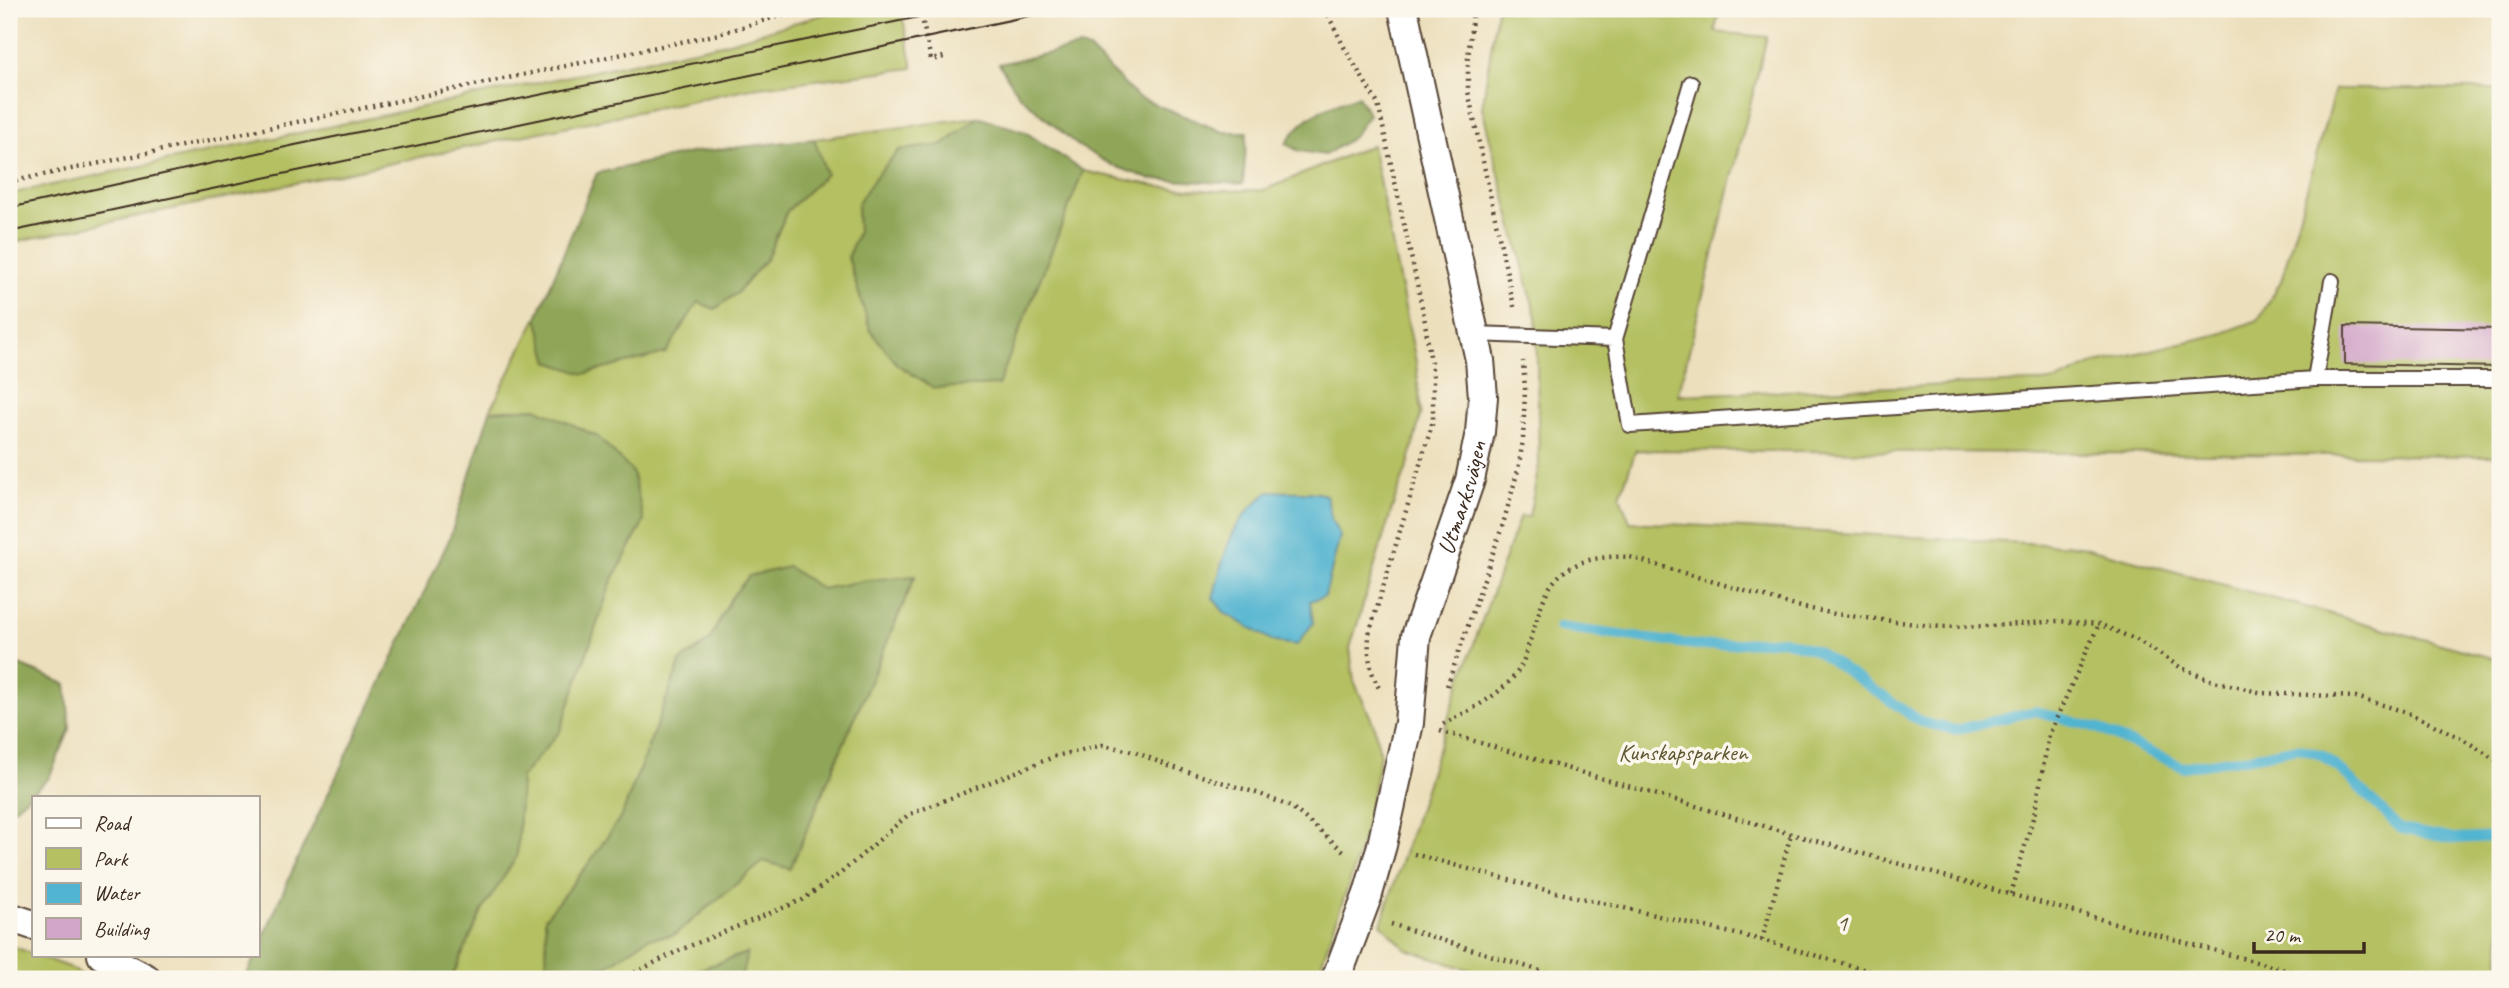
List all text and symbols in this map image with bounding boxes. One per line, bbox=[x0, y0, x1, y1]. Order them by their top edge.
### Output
street label: Utmarksvägen bbox=[1430, 438, 1493, 558]
park label: Kunskapsparken bbox=[1619, 737, 1749, 767]
legend bbox=[32, 796, 259, 956]
text: Road bbox=[94, 810, 133, 836]
text: Park bbox=[94, 846, 129, 872]
text: Water bbox=[94, 880, 141, 906]
park label: 1 bbox=[1837, 908, 1849, 938]
scale bar bbox=[2254, 911, 2364, 955]
text: Building bbox=[94, 916, 151, 942]
text: 20 m bbox=[2264, 922, 2302, 948]

